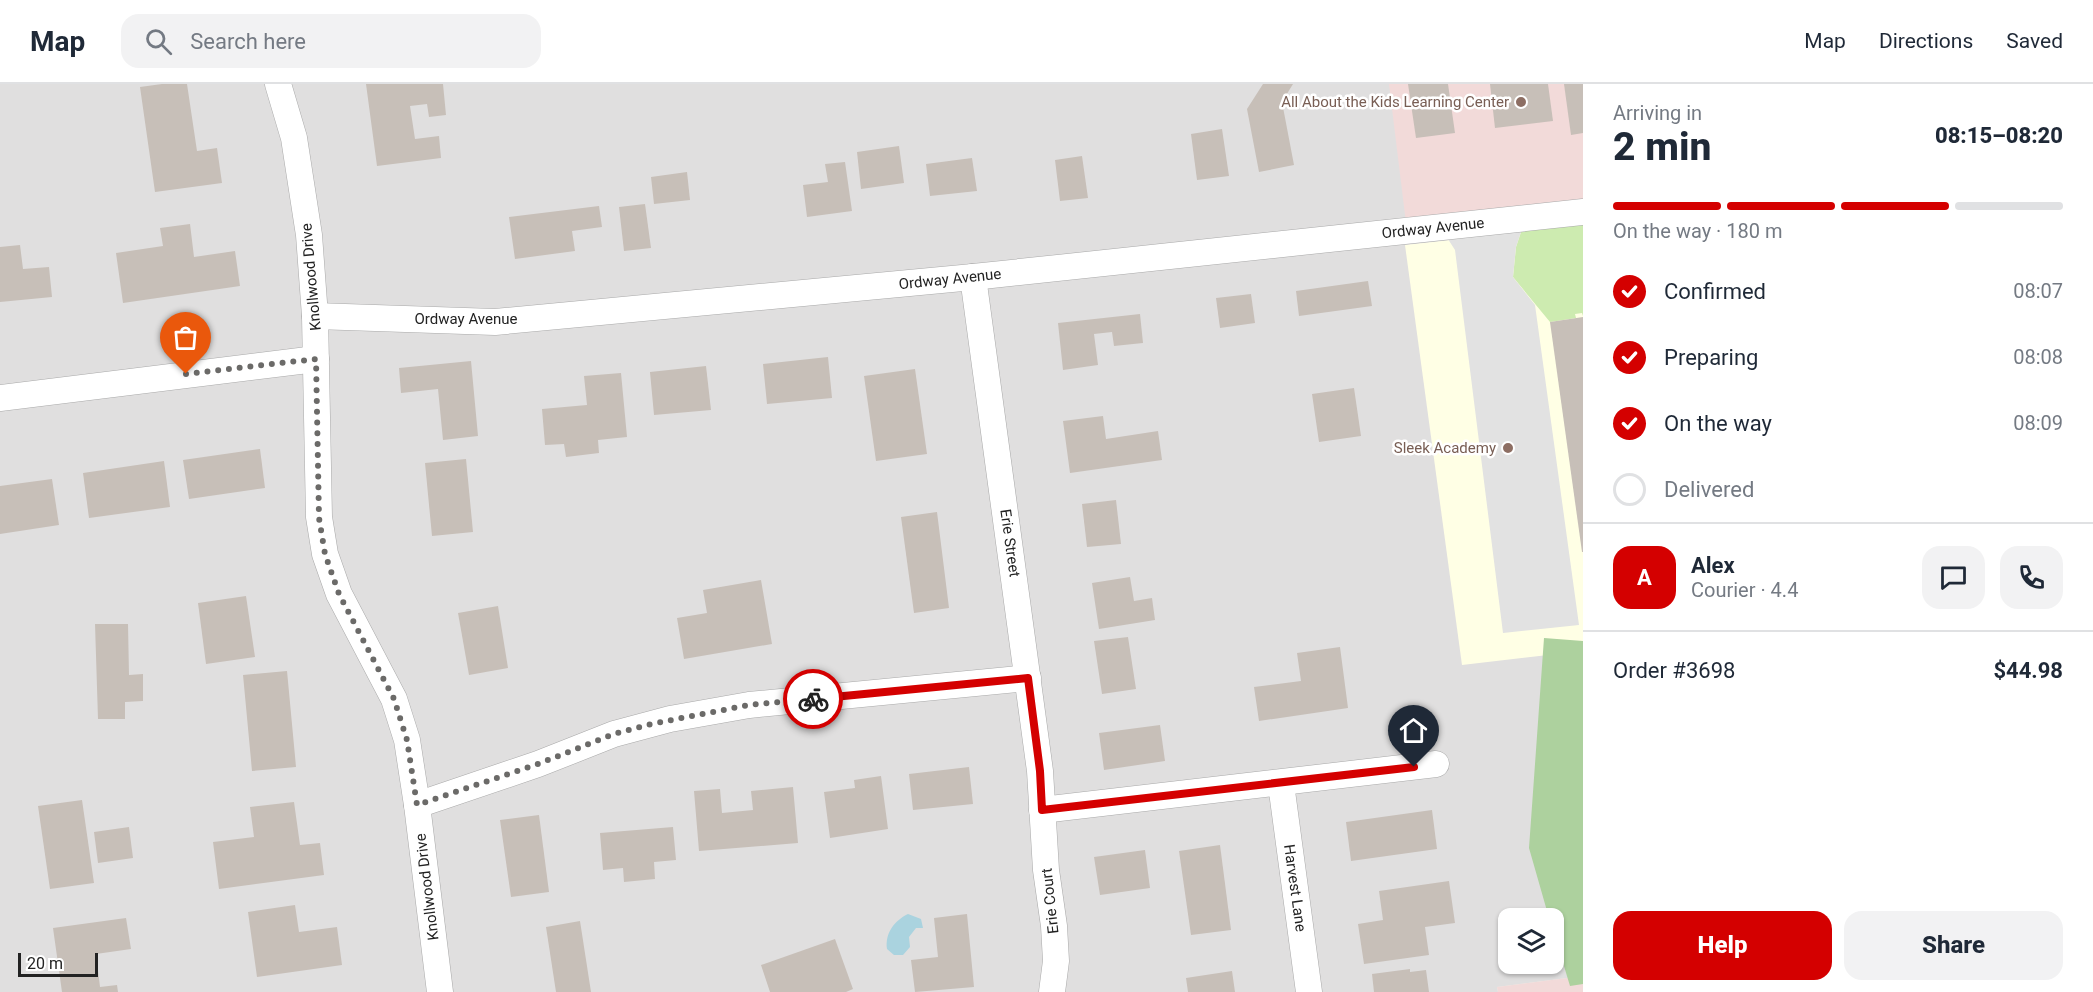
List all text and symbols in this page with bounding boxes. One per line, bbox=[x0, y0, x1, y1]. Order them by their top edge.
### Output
search box bbox=[121, 14, 541, 68]
text: Map bbox=[30, 25, 85, 58]
icon: search bbox=[142, 25, 175, 58]
text: Search here bbox=[190, 29, 306, 54]
text: Map bbox=[1804, 29, 1846, 53]
text: Directions bbox=[1879, 29, 1973, 53]
text: Saved bbox=[2006, 29, 2063, 53]
place label: All About the Kids Learning Center bbox=[1281, 93, 1509, 111]
marker: All About the Kids Learning Center bbox=[1514, 95, 1528, 109]
text: Arriving in bbox=[1613, 101, 1702, 125]
text: 08:15–08:20 bbox=[1935, 123, 2063, 148]
text: 2 min bbox=[1613, 124, 1711, 170]
street label: Ordway Avenue bbox=[1381, 214, 1485, 242]
text: On the way · 180 m bbox=[1613, 219, 1782, 243]
street label: Knollwood Drive bbox=[297, 223, 325, 331]
street label: Ordway Avenue bbox=[898, 265, 1002, 293]
icon: check bbox=[1613, 275, 1646, 308]
text: Confirmed bbox=[1664, 279, 1766, 304]
text: 08:07 bbox=[2013, 279, 2063, 303]
street label: Ordway Avenue bbox=[415, 310, 517, 328]
pin bbox=[160, 312, 211, 374]
icon: bag bbox=[169, 321, 202, 354]
icon: check bbox=[1613, 341, 1646, 374]
text: Preparing bbox=[1664, 345, 1758, 370]
text: 08:08 bbox=[2013, 345, 2063, 369]
icon: check bbox=[1613, 407, 1646, 440]
text: On the way bbox=[1664, 411, 1772, 436]
text: 08:09 bbox=[2013, 411, 2063, 435]
place label: Sleek Academy bbox=[1394, 439, 1496, 457]
marker: Sleek Academy bbox=[1501, 441, 1515, 455]
text: Delivered bbox=[1664, 477, 1754, 502]
street label: Erie Street bbox=[996, 508, 1024, 578]
button: chat bbox=[1922, 546, 1985, 609]
button: phone bbox=[2000, 546, 2063, 609]
text: Alex bbox=[1691, 553, 1735, 578]
text: A bbox=[1637, 565, 1652, 590]
text: Courier · 4.4 bbox=[1691, 578, 1798, 602]
text: Order #3698 bbox=[1613, 658, 1735, 683]
text: $44.98 bbox=[1994, 658, 2063, 683]
courier bbox=[783, 669, 843, 729]
icon: bike bbox=[797, 683, 830, 716]
pin bbox=[1388, 705, 1439, 767]
icon: home bbox=[1397, 714, 1430, 747]
street label: Knollwood Drive bbox=[412, 832, 442, 942]
street label: Harvest Lane bbox=[1280, 843, 1310, 933]
street label: Erie Court bbox=[1038, 867, 1062, 935]
map controls bbox=[1498, 908, 1564, 974]
button: layers bbox=[1498, 908, 1564, 974]
button: Help bbox=[1613, 911, 1832, 980]
button: Share bbox=[1844, 911, 2063, 980]
scale bar bbox=[18, 950, 98, 978]
text: 20 m bbox=[27, 954, 63, 973]

